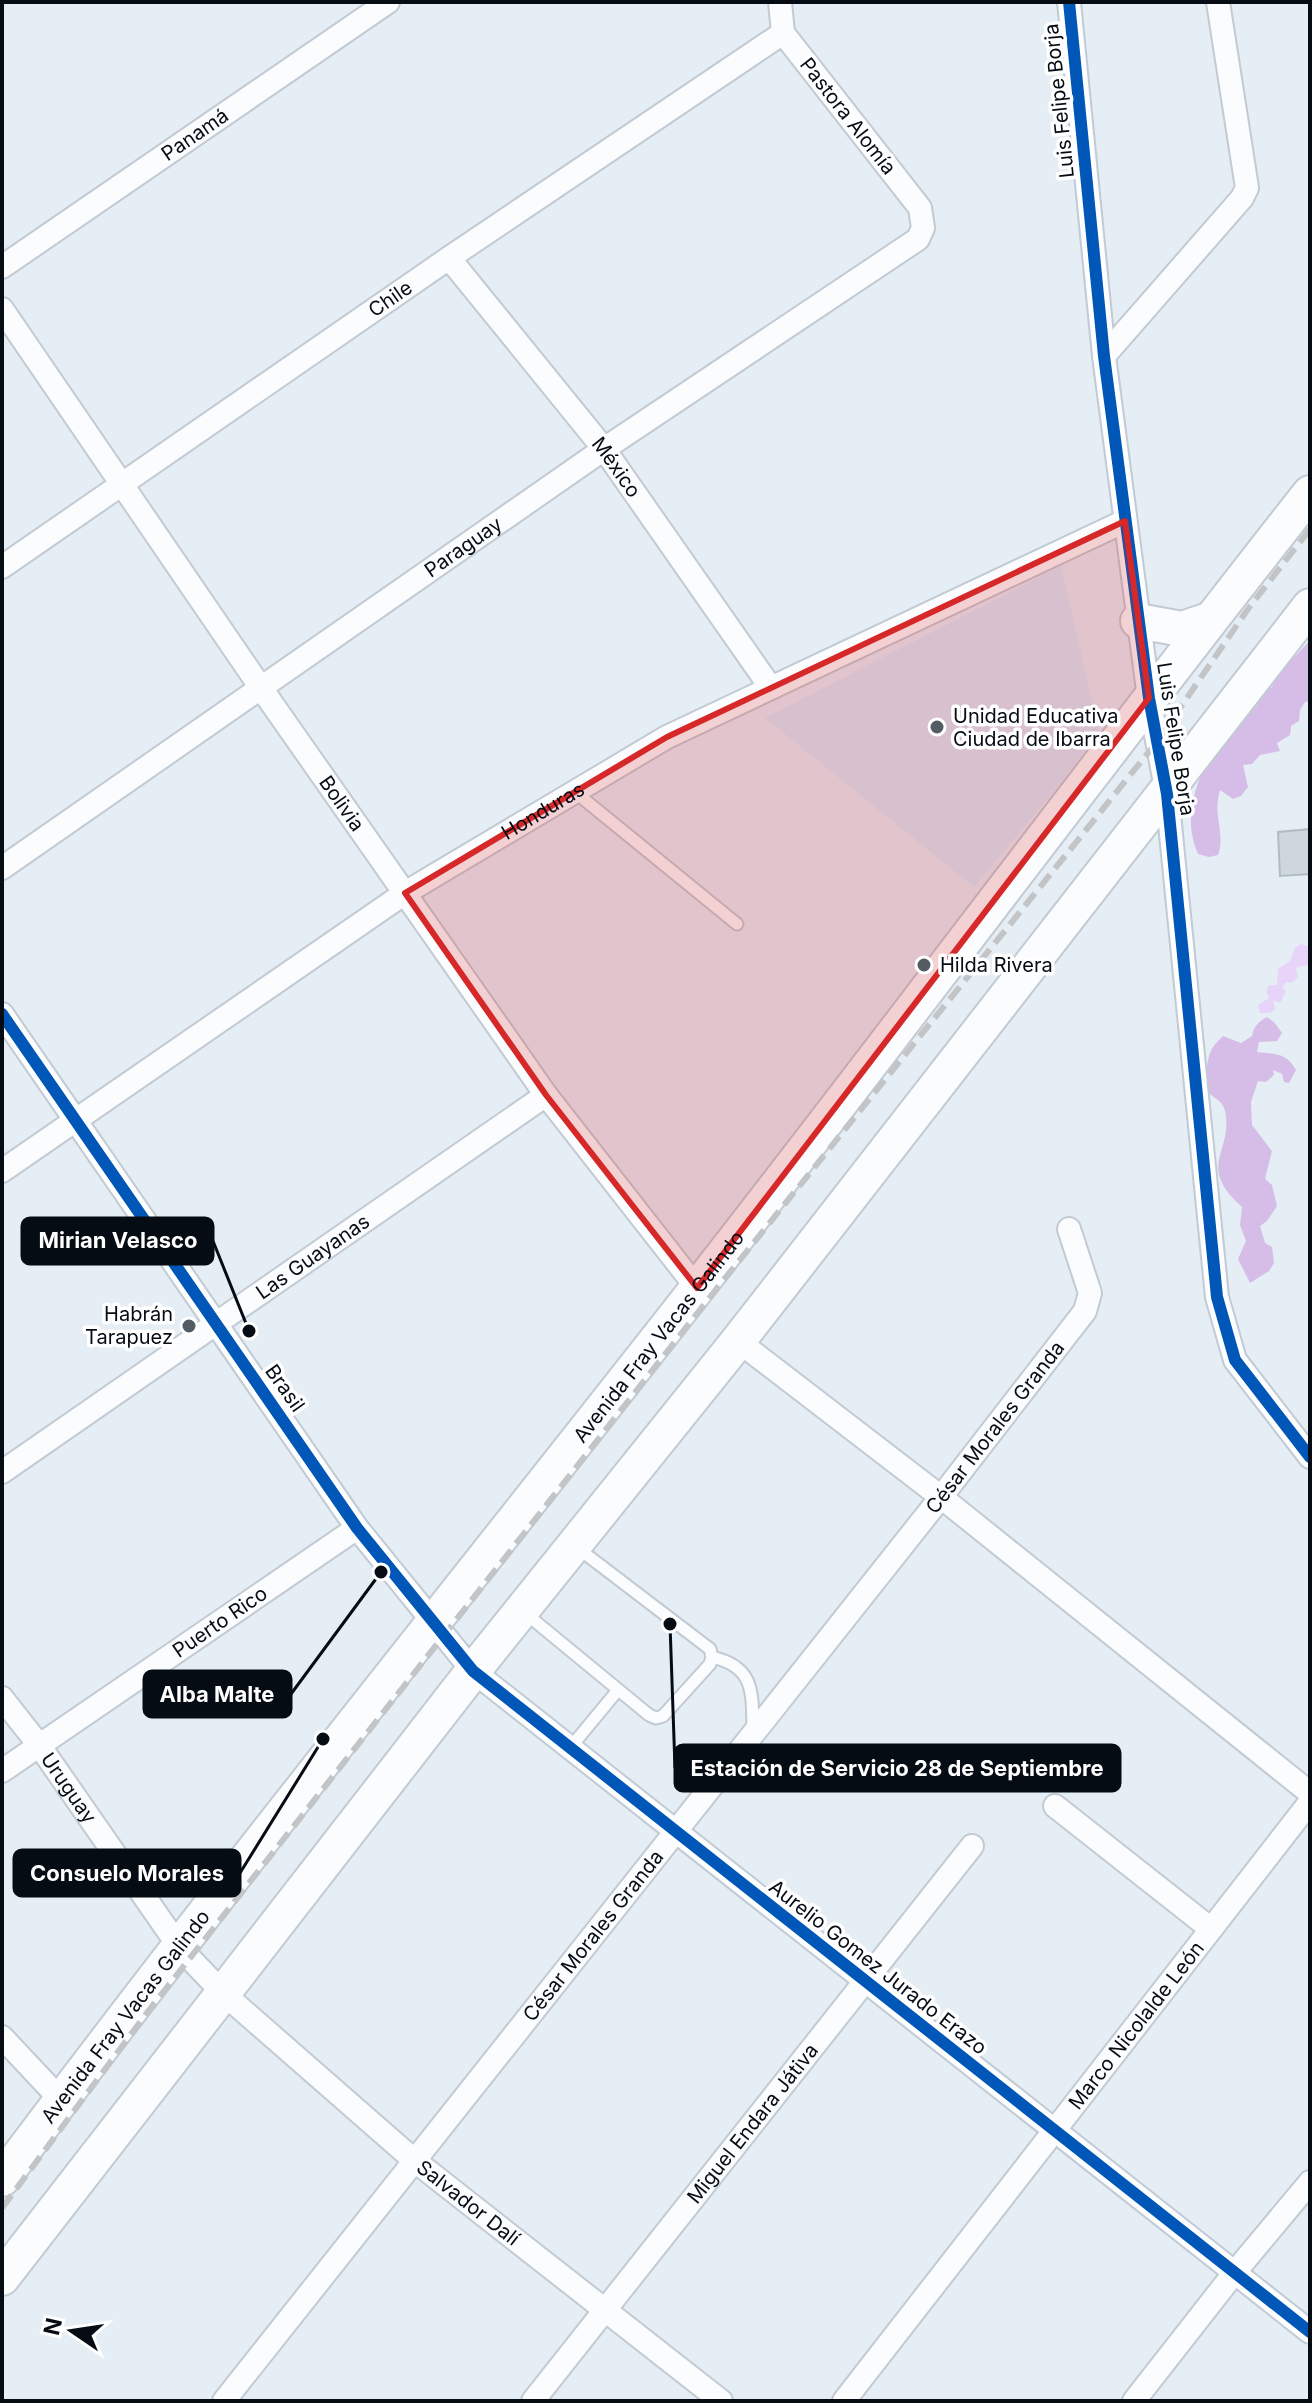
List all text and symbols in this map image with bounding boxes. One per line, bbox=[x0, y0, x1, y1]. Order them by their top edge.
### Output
street label: Luis Felipe Borja bbox=[1039, 23, 1079, 179]
street label: Pastora Alomía bbox=[795, 53, 901, 179]
street label: Panamá bbox=[157, 103, 233, 166]
street label: Chile bbox=[364, 275, 417, 322]
street label: México bbox=[587, 432, 646, 502]
street label: Paraguay bbox=[420, 512, 507, 582]
street label: Luis Felipe Borja bbox=[1152, 661, 1200, 817]
place label: Unidad Educativa Ciudad de Ibarra bbox=[953, 704, 1119, 751]
marker: Unidad Educativa Ciudad de Ibarra bbox=[928, 718, 946, 736]
street label: Bolivia bbox=[314, 771, 369, 836]
street label: Honduras bbox=[497, 777, 589, 845]
place label: Hilda Rivera bbox=[940, 953, 1053, 977]
marker: Hilda Rivera bbox=[915, 956, 933, 974]
street label: Las Guayanas bbox=[251, 1209, 374, 1304]
callout: Mirian Velasco bbox=[22, 1218, 213, 1264]
street label: Avenida Fray Vacas Galindo bbox=[568, 1226, 749, 1447]
text: Mirian Velasco bbox=[39, 1227, 197, 1253]
place label: Habrán Tarapuez bbox=[85, 1302, 173, 1349]
marker: Habrán Tarapuez bbox=[180, 1317, 198, 1335]
street label: César Morales Granda bbox=[921, 1336, 1069, 1518]
street label: Brasil bbox=[260, 1360, 310, 1416]
street label: Puerto Rico bbox=[168, 1581, 272, 1663]
callout: Alba Malte bbox=[144, 1671, 291, 1717]
text: Alba Malte bbox=[160, 1681, 274, 1707]
callout: Estación de Servicio 28 de Septiembre bbox=[675, 1745, 1120, 1791]
street label: Uruguay bbox=[36, 1748, 102, 1828]
text: Estación de Servicio 28 de Septiembre bbox=[690, 1755, 1104, 1781]
street label: César Morales Granda bbox=[518, 1845, 668, 2026]
callout: Consuelo Morales bbox=[14, 1850, 240, 1896]
text: Consuelo Morales bbox=[30, 1860, 224, 1886]
street label: Aurelio Gomez Jurado Erazo bbox=[764, 1875, 992, 2059]
street label: Avenida Fray Vacas Galindo bbox=[36, 1905, 215, 2128]
street label: Marco Nicolalde León bbox=[1063, 1937, 1209, 2114]
street label: Miguel Endara Játiva bbox=[682, 2039, 823, 2208]
street label: Salvador Dalí bbox=[412, 2155, 525, 2251]
north arrow bbox=[32, 2291, 112, 2371]
text: N bbox=[38, 2315, 67, 2338]

